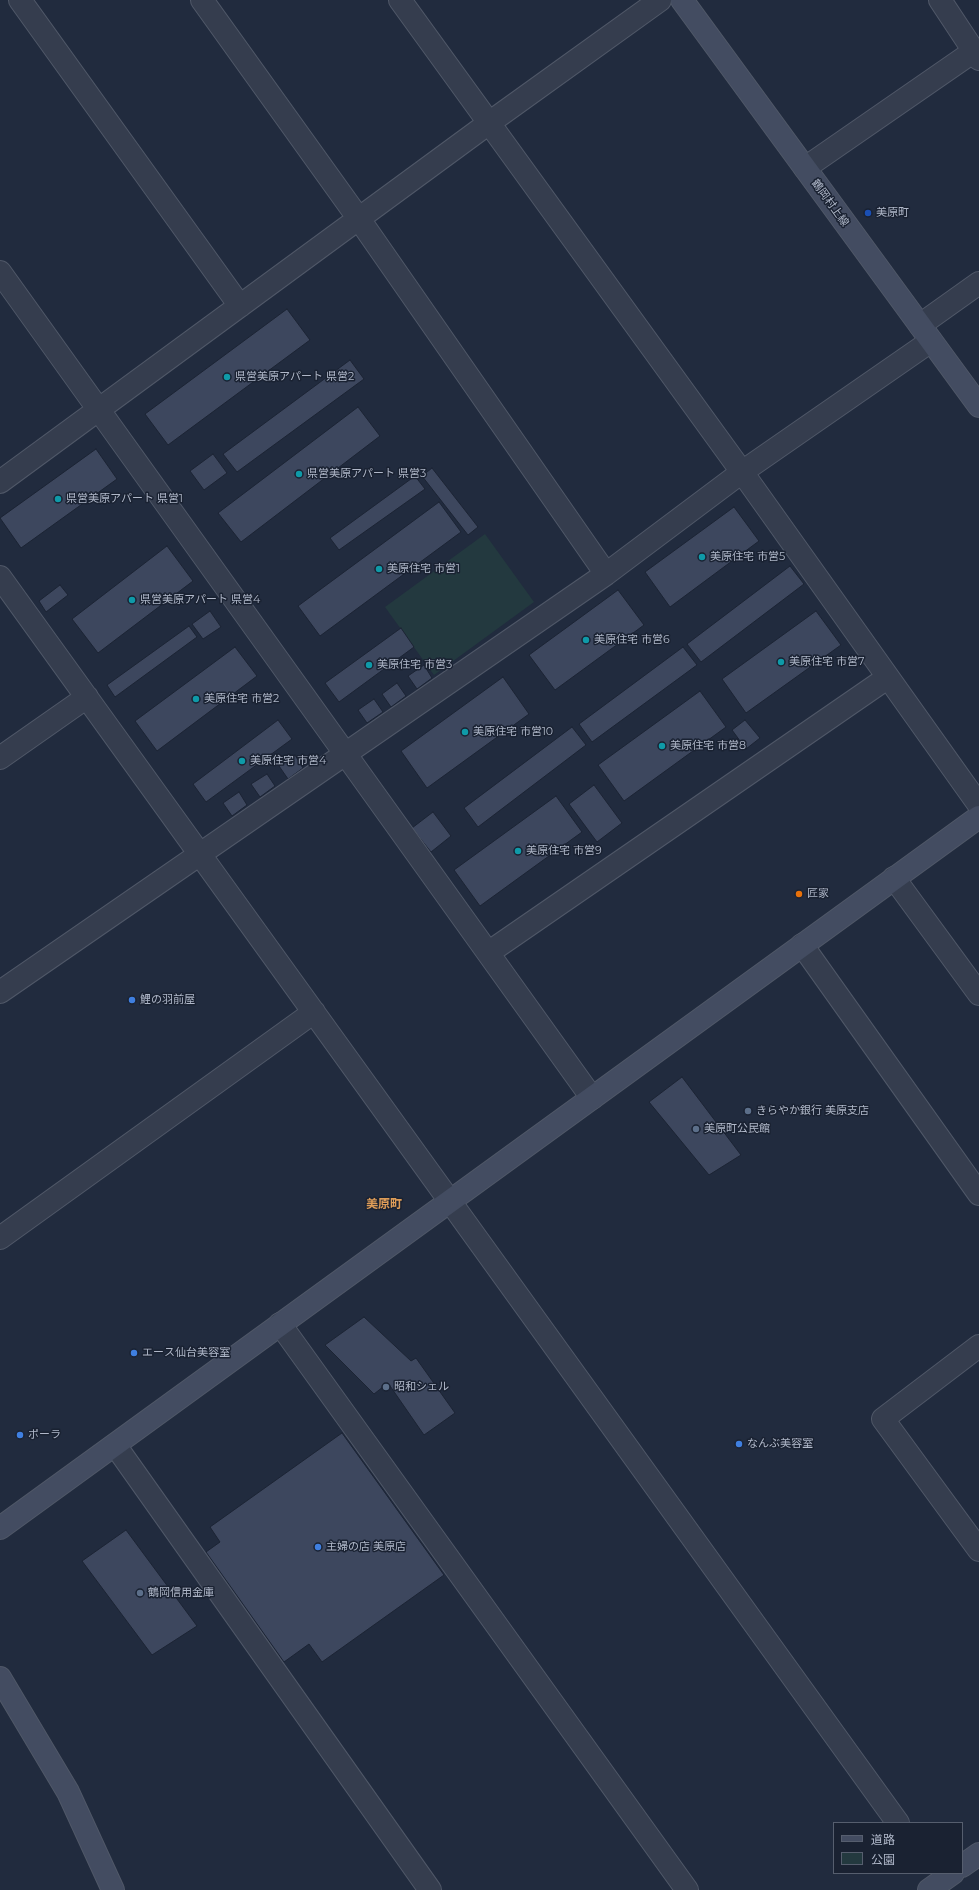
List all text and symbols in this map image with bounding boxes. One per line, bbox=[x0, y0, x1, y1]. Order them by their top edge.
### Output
street label: 鶴岡村上線 bbox=[808, 177, 852, 229]
place label: 美原町 bbox=[876, 206, 909, 220]
marker: 美原町 bbox=[863, 208, 873, 218]
place label: 県営美原アパート 県営2 bbox=[235, 370, 354, 384]
marker: 県営美原アパート 県営2 bbox=[222, 372, 232, 382]
place label: 県営美原アパート 県営3 bbox=[307, 467, 426, 481]
marker: 県営美原アパート 県営3 bbox=[294, 469, 304, 479]
place label: 県営美原アパート 県営1 bbox=[66, 492, 183, 506]
marker: 県営美原アパート 県営1 bbox=[53, 494, 63, 504]
place label: 美原住宅 市営5 bbox=[710, 550, 785, 564]
marker: 美原住宅 市営5 bbox=[697, 552, 707, 562]
place label: 美原住宅 市営1 bbox=[387, 562, 460, 576]
marker: 美原住宅 市営1 bbox=[374, 564, 384, 574]
place label: 県営美原アパート 県営4 bbox=[140, 593, 260, 607]
marker: 県営美原アパート 県営4 bbox=[127, 595, 137, 605]
place label: 美原住宅 市営6 bbox=[594, 633, 670, 647]
marker: 美原住宅 市営6 bbox=[581, 635, 591, 645]
place label: 美原住宅 市営7 bbox=[789, 655, 864, 669]
marker: 美原住宅 市営7 bbox=[776, 657, 786, 667]
place label: 美原住宅 市営3 bbox=[377, 658, 452, 672]
marker: 美原住宅 市営3 bbox=[364, 660, 374, 670]
place label: 美原住宅 市営2 bbox=[204, 692, 279, 706]
marker: 美原住宅 市営2 bbox=[191, 694, 201, 704]
place label: 美原住宅 市営10 bbox=[473, 725, 553, 739]
marker: 美原住宅 市営10 bbox=[460, 727, 470, 737]
place label: 美原住宅 市営8 bbox=[670, 739, 746, 753]
marker: 美原住宅 市営8 bbox=[657, 741, 667, 751]
place label: 美原住宅 市営4 bbox=[250, 754, 326, 768]
marker: 美原住宅 市営4 bbox=[237, 756, 247, 766]
place label: 美原住宅 市営9 bbox=[526, 844, 602, 858]
marker: 美原住宅 市営9 bbox=[513, 846, 523, 856]
place label: 匠家 bbox=[807, 887, 829, 901]
marker: 匠家 bbox=[794, 889, 804, 899]
place label: 鯉の羽前屋 bbox=[140, 993, 195, 1007]
marker: 鯉の羽前屋 bbox=[127, 995, 137, 1005]
place label: きらやか銀行 美原支店 bbox=[756, 1104, 869, 1118]
marker: きらやか銀行 美原支店 bbox=[743, 1106, 753, 1116]
place label: 美原町公民館 bbox=[704, 1122, 770, 1136]
marker: 美原町公民館 bbox=[691, 1124, 701, 1134]
district label: 美原町 bbox=[366, 1197, 402, 1211]
place label: エース仙台美容室 bbox=[142, 1346, 230, 1360]
marker: エース仙台美容室 bbox=[129, 1348, 139, 1358]
place label: 昭和シェル bbox=[394, 1380, 449, 1394]
marker: 昭和シェル bbox=[381, 1382, 391, 1392]
place label: ポーラ bbox=[28, 1428, 61, 1442]
marker: ポーラ bbox=[15, 1430, 25, 1440]
place label: なんぶ美容室 bbox=[747, 1437, 813, 1451]
marker: なんぶ美容室 bbox=[734, 1439, 744, 1449]
place label: 主婦の店 美原店 bbox=[326, 1540, 406, 1554]
marker: 主婦の店 美原店 bbox=[313, 1542, 323, 1552]
place label: 鶴岡信用金庫 bbox=[148, 1586, 214, 1600]
marker: 鶴岡信用金庫 bbox=[135, 1588, 145, 1598]
legend bbox=[833, 1822, 963, 1874]
text: 道路 bbox=[871, 1832, 895, 1847]
text: 公園 bbox=[871, 1852, 895, 1867]

